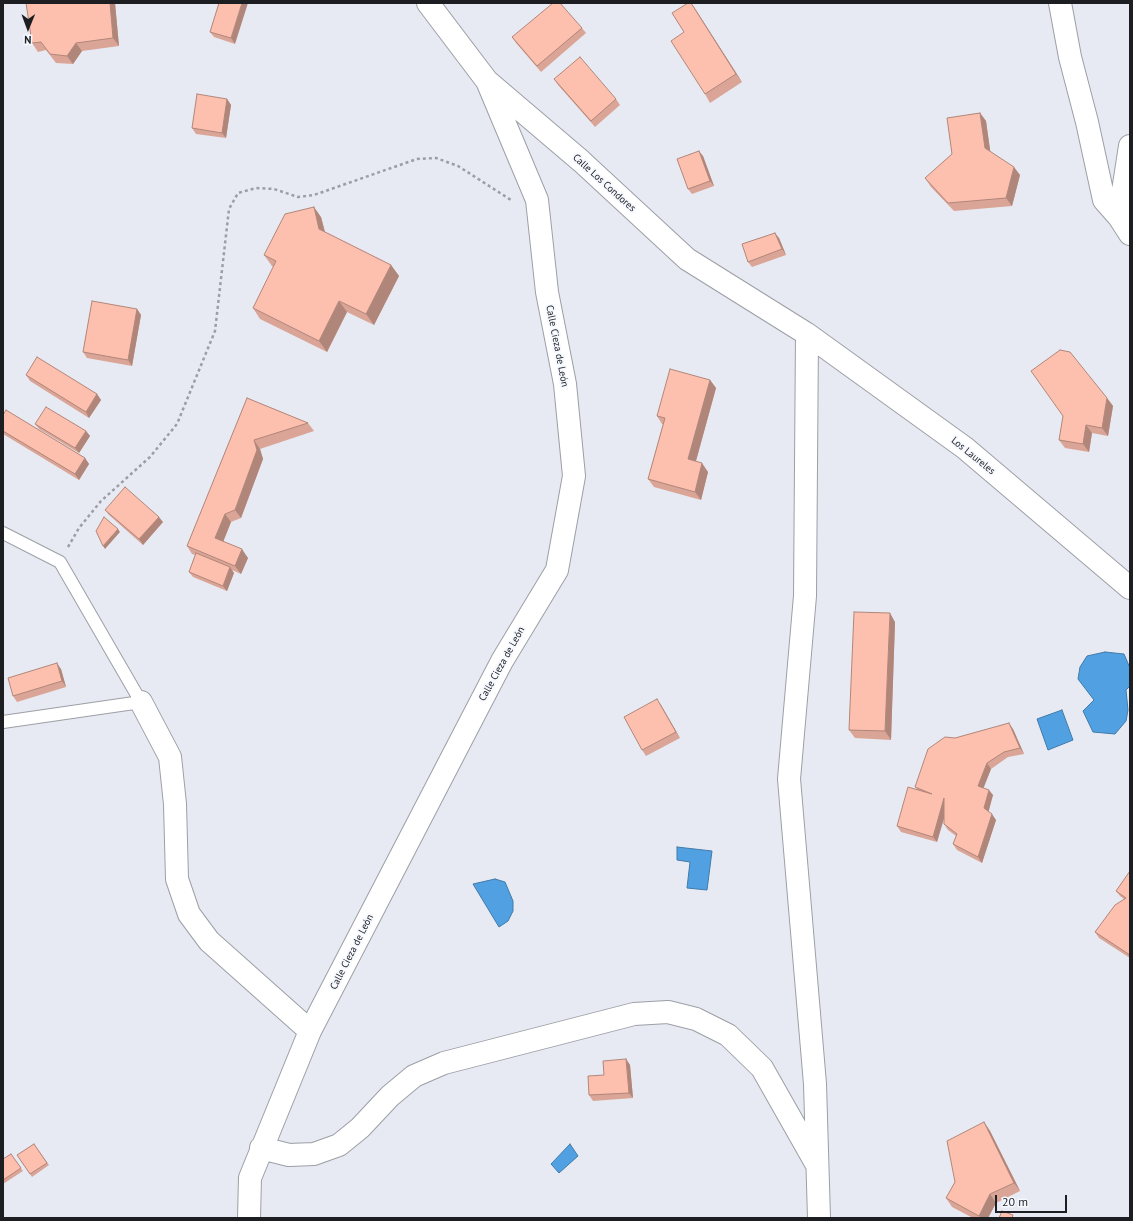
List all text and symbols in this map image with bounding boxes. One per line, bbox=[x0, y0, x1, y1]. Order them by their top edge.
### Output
north arrow bbox=[8, 8, 48, 48]
text: N bbox=[24, 33, 32, 47]
street label: Calle Los Condores bbox=[570, 152, 638, 214]
street label: Calle Cieza de León bbox=[543, 304, 571, 388]
street label: Los Laureles bbox=[949, 435, 997, 477]
street label: Calle Cieza de León bbox=[477, 625, 527, 703]
street label: Calle Cieza de León bbox=[328, 912, 376, 992]
scale bar bbox=[997, 1187, 1069, 1213]
text: 20 m bbox=[1002, 1194, 1028, 1209]

